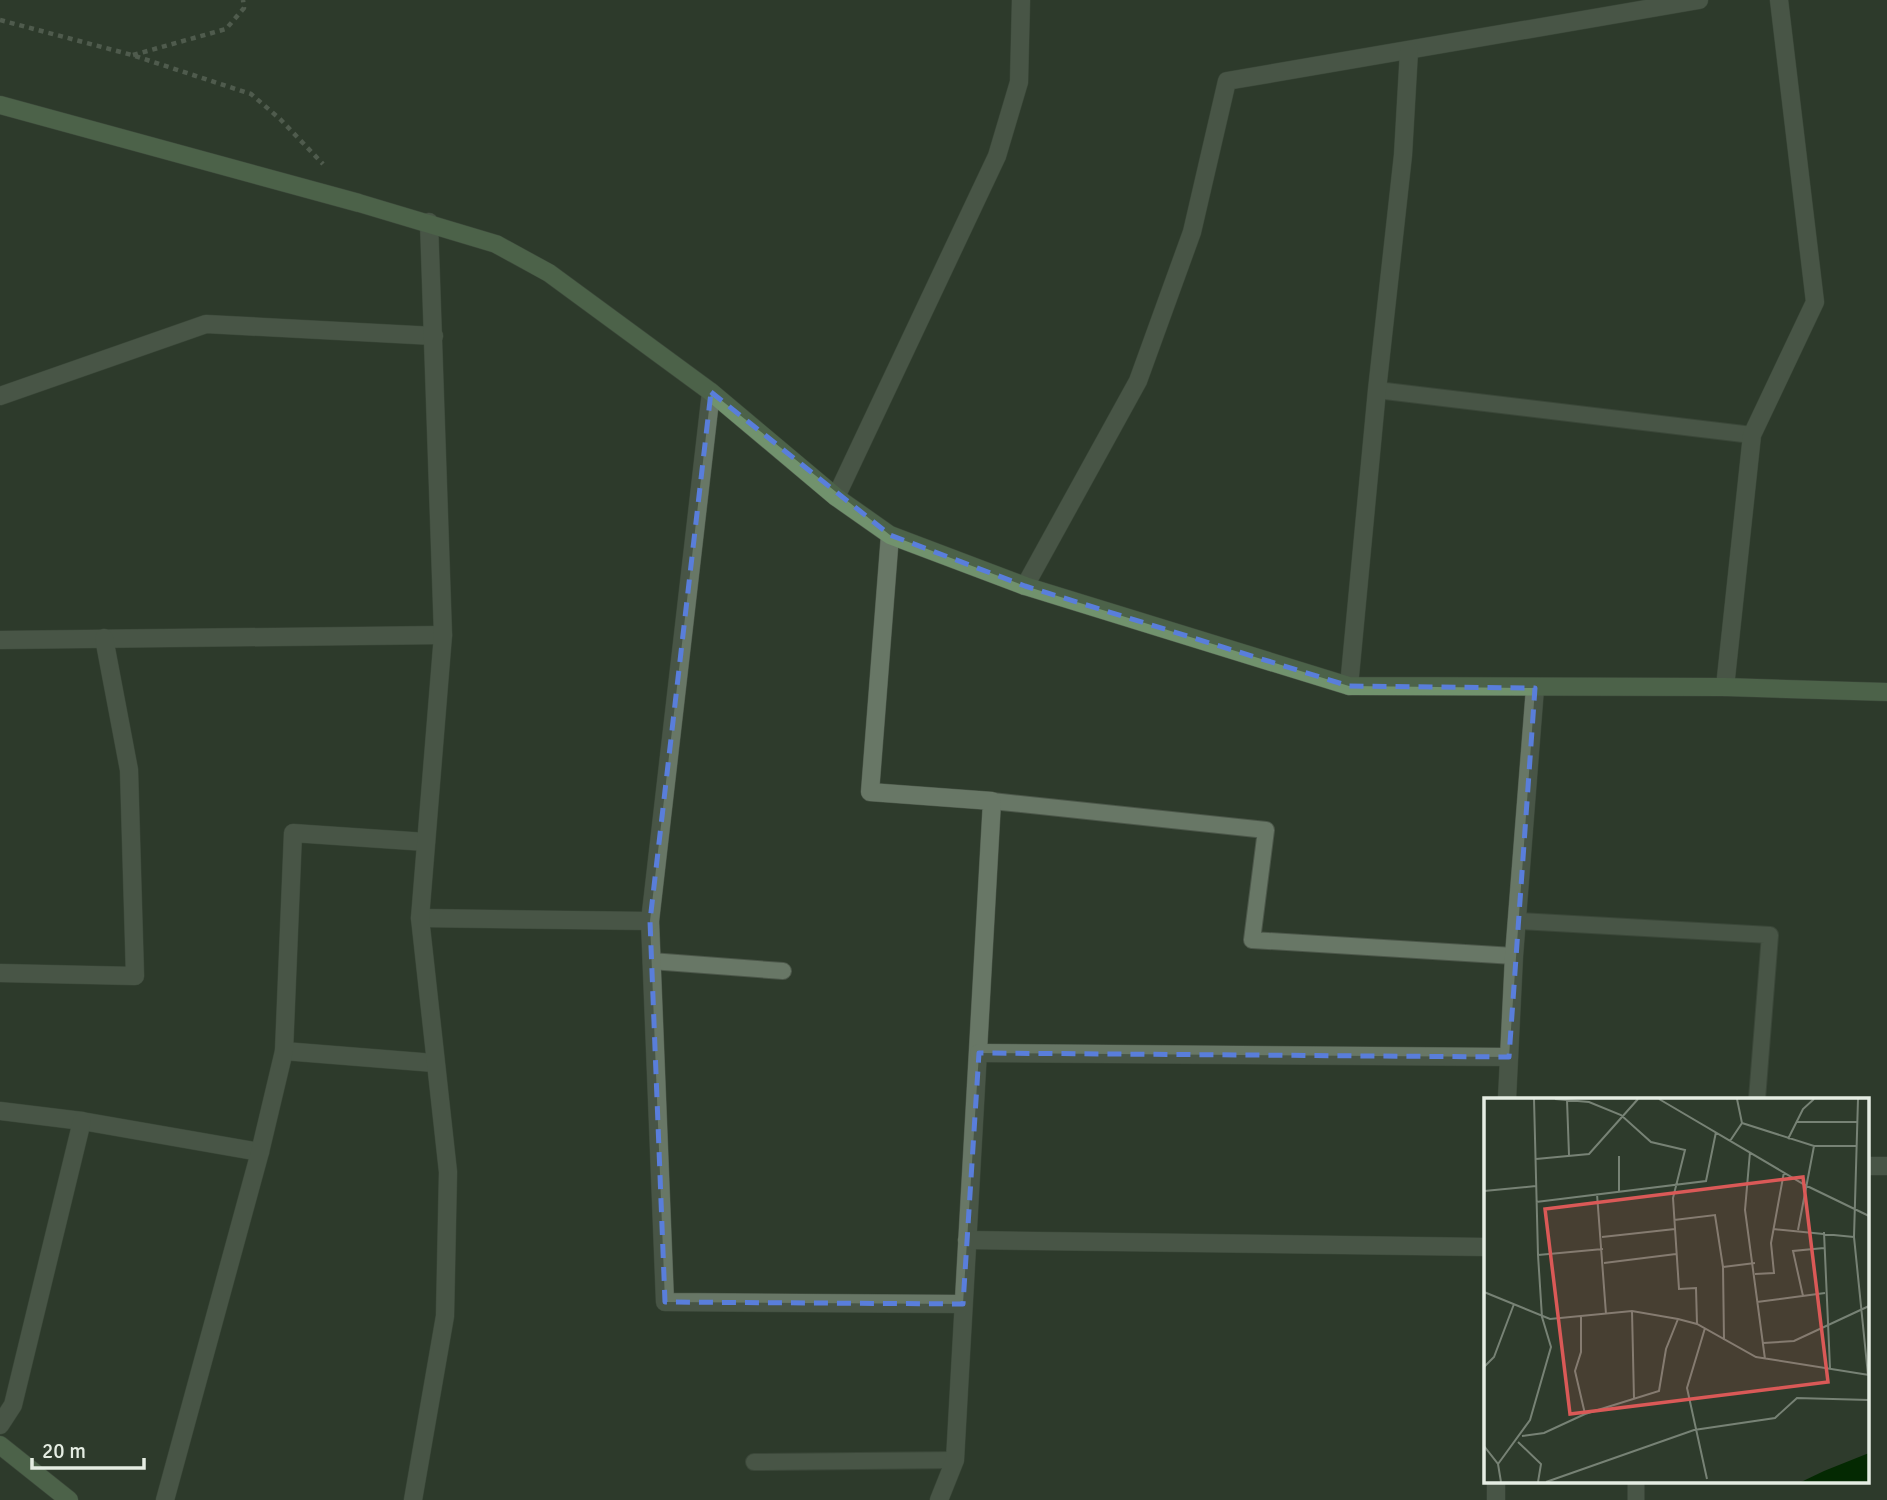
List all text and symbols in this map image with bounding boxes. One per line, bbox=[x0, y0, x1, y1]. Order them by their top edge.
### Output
inset map bbox=[1484, 1098, 1870, 1482]
scale bar bbox=[32, 1426, 144, 1470]
text: 20 m bbox=[42, 1438, 86, 1464]

